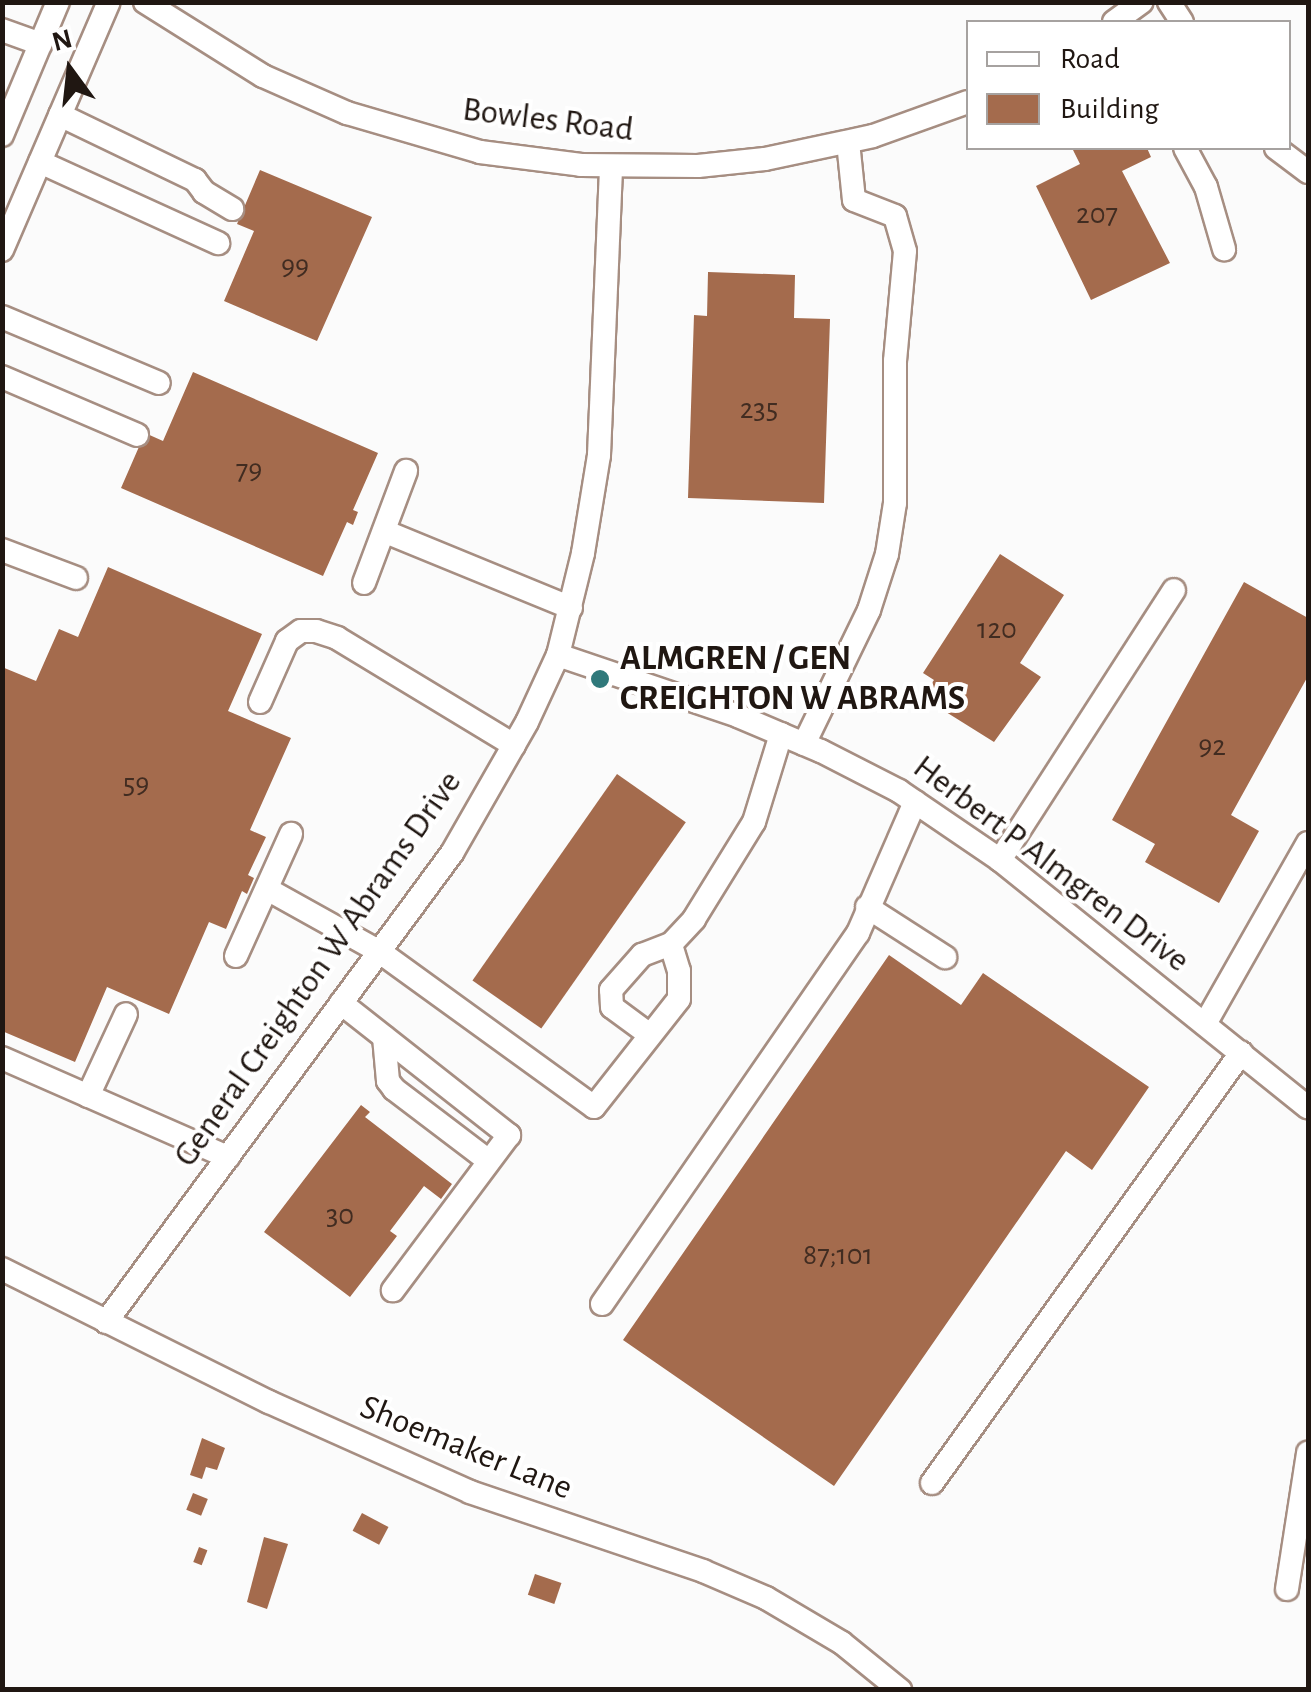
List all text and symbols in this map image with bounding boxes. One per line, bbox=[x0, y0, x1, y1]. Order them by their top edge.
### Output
north arrow bbox=[20, 20, 120, 120]
legend bbox=[966, 20, 1291, 150]
text: N bbox=[49, 25, 75, 57]
text: Road bbox=[1060, 44, 1120, 74]
street label: Bowles Road bbox=[460, 89, 636, 151]
text: Building bbox=[1060, 94, 1159, 124]
house number: 207 bbox=[1076, 196, 1118, 232]
house number: 99 bbox=[281, 248, 309, 284]
house number: 235 bbox=[740, 391, 778, 427]
house number: 79 bbox=[236, 452, 262, 488]
house number: 120 bbox=[977, 611, 1017, 647]
place label: ALMGREN / GEN CREIGHTON W ABRAMS bbox=[620, 638, 965, 720]
marker: ALMGREN / GEN CREIGHTON W ABRAMS bbox=[589, 668, 611, 690]
house number: 92 bbox=[1198, 728, 1226, 764]
street label: Herbert P Almgren Drive bbox=[905, 746, 1197, 982]
street label: General Creighton W Abrams Drive bbox=[165, 763, 471, 1175]
house number: 59 bbox=[123, 766, 149, 802]
house number: 30 bbox=[326, 1197, 354, 1233]
house number: 87;101 bbox=[803, 1237, 873, 1273]
street label: Shoemaker Lane bbox=[354, 1386, 578, 1510]

